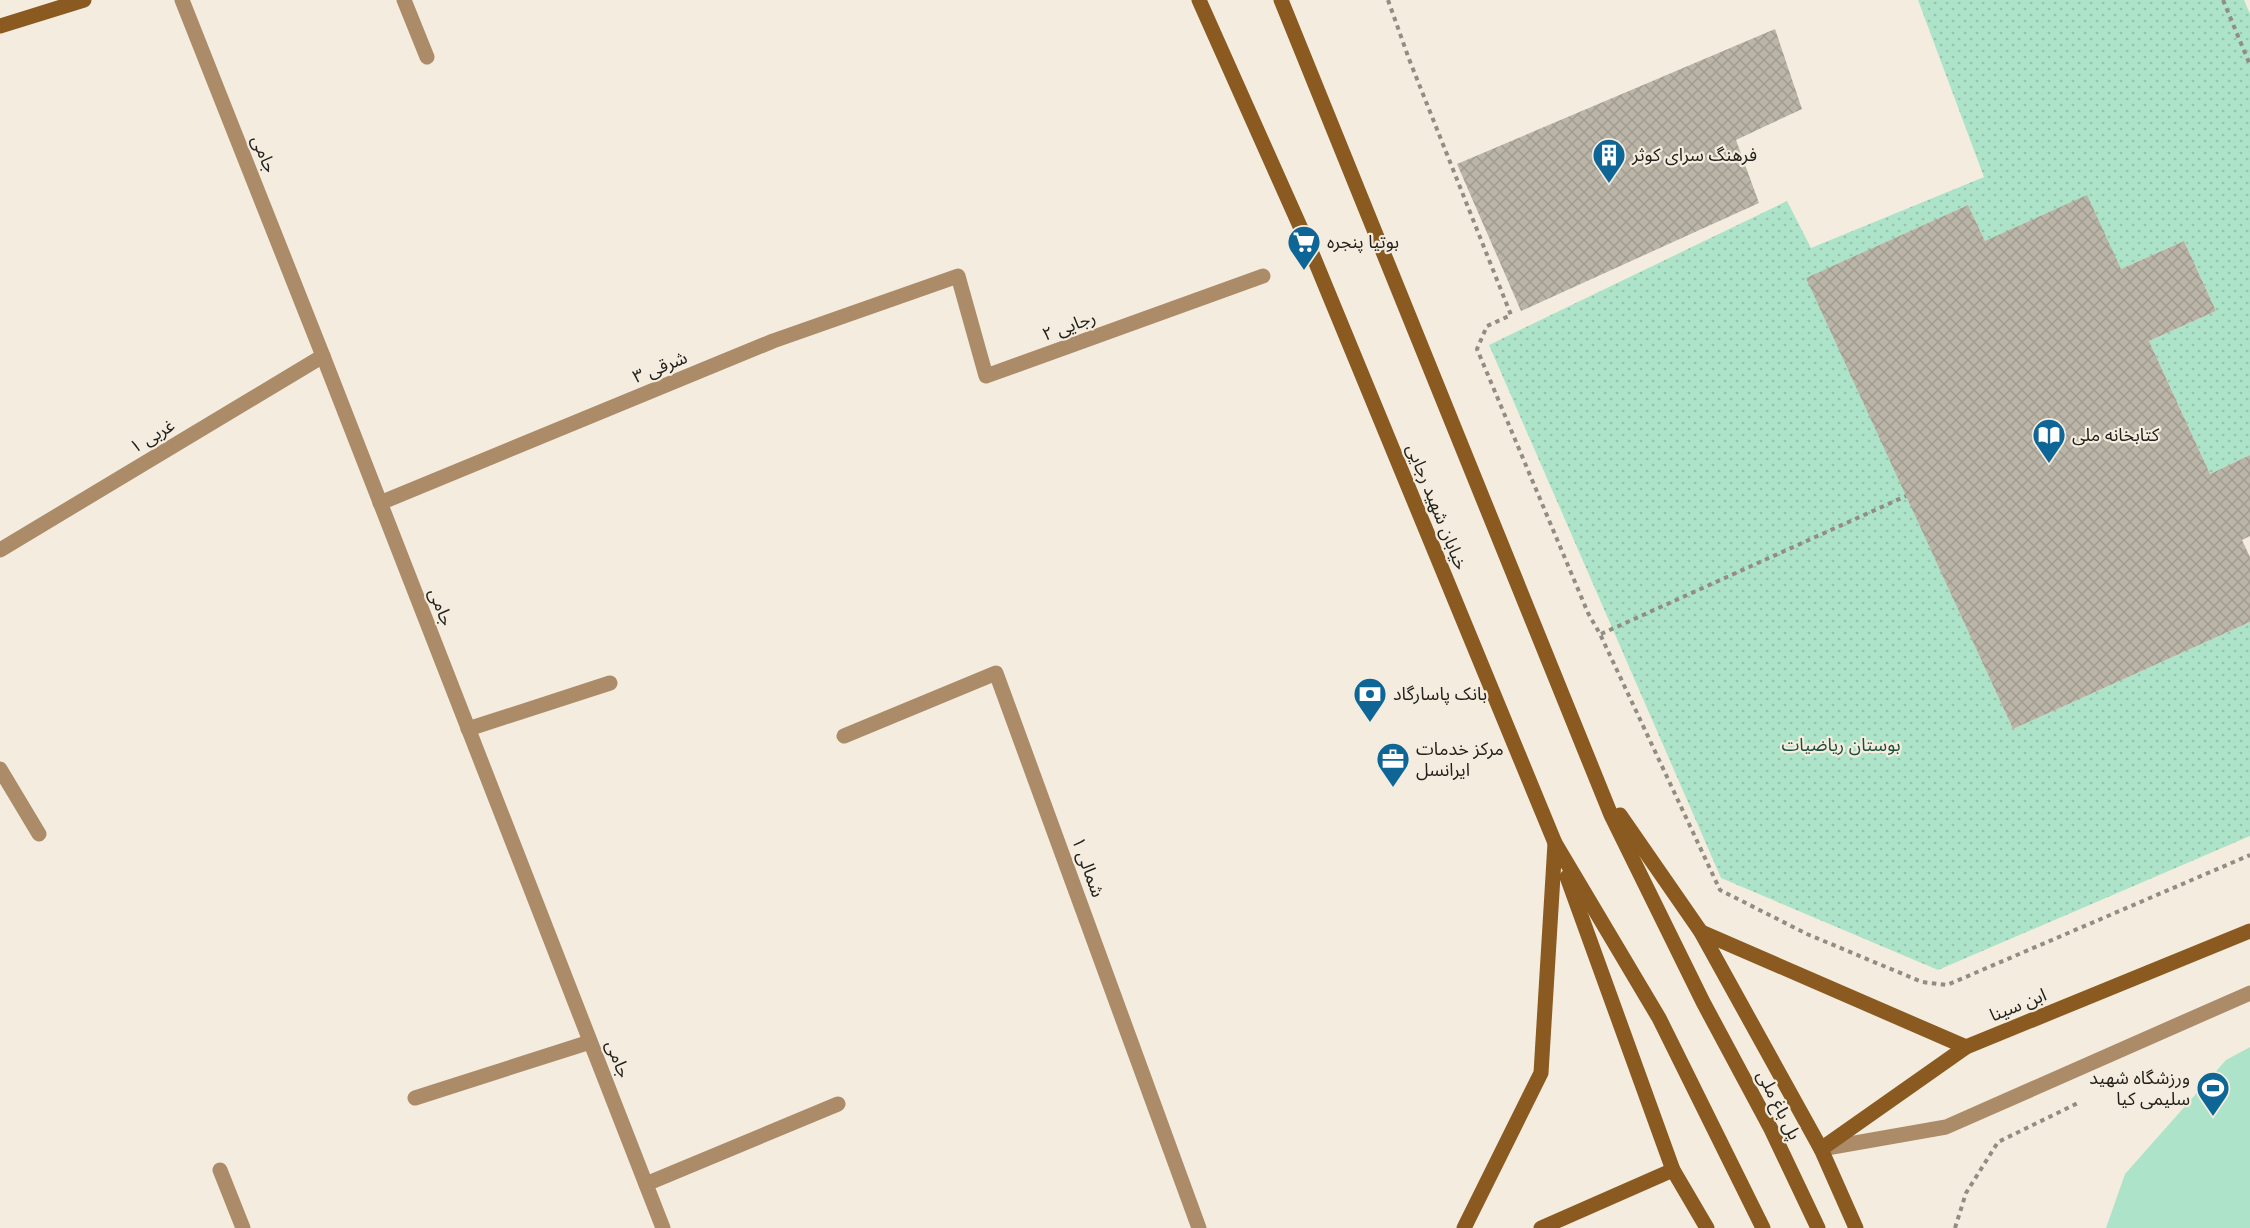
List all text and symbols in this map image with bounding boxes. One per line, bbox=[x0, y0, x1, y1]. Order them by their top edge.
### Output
street label: جامی bbox=[247, 132, 282, 176]
building icon: فرهنگ سرای کوثر bbox=[1591, 137, 1627, 184]
place label: فرهنگ سرای کوثر bbox=[1631, 143, 1757, 166]
supermarket icon: بوتیا پنجره bbox=[1286, 224, 1322, 271]
place label: بوتیا پنجره bbox=[1327, 230, 1399, 253]
street label: رجایی ۲ bbox=[1039, 305, 1099, 346]
street label: شرقی ۳ bbox=[629, 345, 691, 388]
street label: غربی ۱ bbox=[125, 413, 179, 458]
library icon: کتابخانه ملی bbox=[2031, 417, 2067, 464]
place label: کتابخانه ملی bbox=[2072, 423, 2160, 446]
street label: خیابان شهید رجایی bbox=[1402, 440, 1473, 573]
street label: جامی bbox=[424, 585, 459, 629]
bank icon: بانک پاسارگاد bbox=[1352, 676, 1388, 723]
place label: بانک پاسارگاد bbox=[1393, 682, 1487, 705]
park label: بوستان ریاضیات bbox=[1781, 733, 1901, 756]
place label: مرکز خدمات ایرانسل bbox=[1416, 737, 1504, 781]
office icon: مرکز خدمات ایرانسل bbox=[1375, 741, 1411, 788]
street label: شمالی ۱ bbox=[1067, 833, 1110, 900]
street label: ابن سینا bbox=[1986, 983, 2050, 1026]
street label: جامی bbox=[601, 1037, 636, 1081]
street label: پل باغ ملی bbox=[1749, 1066, 1807, 1145]
place label: ورزشگاه شهید سلیمی کیا bbox=[2089, 1066, 2190, 1110]
sports icon: ورزشگاه شهید سلیمی کیا bbox=[2195, 1070, 2231, 1117]

